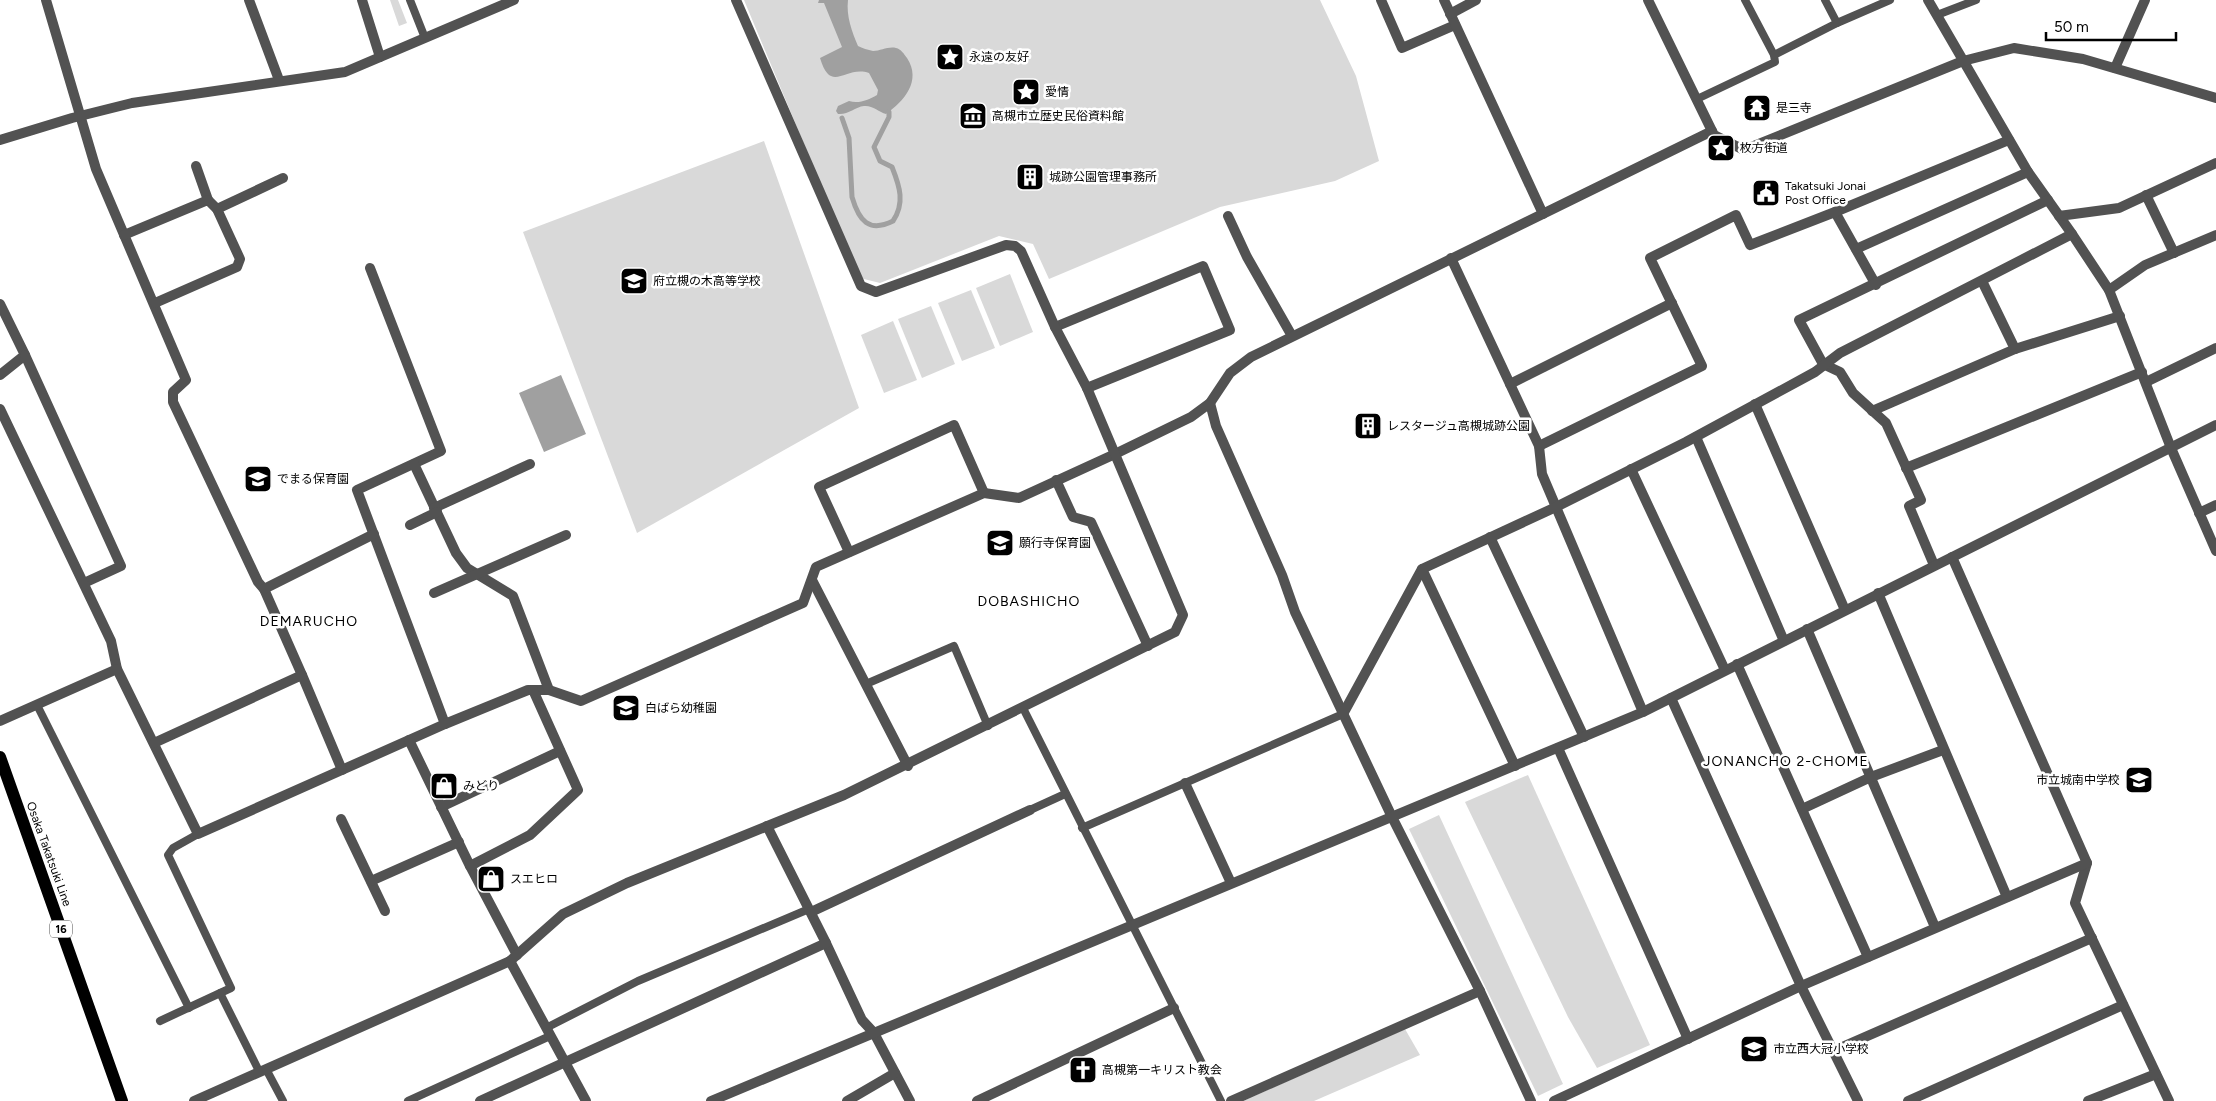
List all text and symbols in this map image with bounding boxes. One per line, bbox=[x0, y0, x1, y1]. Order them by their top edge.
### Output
scale bar bbox=[2046, 10, 2176, 42]
text: 50 m bbox=[2054, 18, 2089, 36]
place icon: 永遠の友好 bbox=[935, 42, 965, 72]
place label: 永遠の友好 bbox=[969, 50, 1029, 64]
place icon: 愛情 bbox=[1011, 77, 1041, 107]
place label: 愛情 bbox=[1045, 85, 1069, 99]
temple icon: 是三寺 bbox=[1742, 93, 1772, 123]
museum icon: 高槻市立歴史民俗資料館 bbox=[958, 101, 988, 131]
place label: 是三寺 bbox=[1776, 101, 1812, 115]
place label: 高槻市立歴史民俗資料館 bbox=[992, 109, 1124, 123]
place icon: 枚方街道 bbox=[1706, 133, 1736, 163]
place label: 枚方街道 bbox=[1740, 141, 1788, 155]
building icon: 城跡公園管理事務所 bbox=[1015, 162, 1045, 192]
place label: 城跡公園管理事務所 bbox=[1049, 170, 1157, 184]
public building icon: Takatsuki Jonai Post Office bbox=[1751, 178, 1781, 208]
place label: Takatsuki Jonai Post Office bbox=[1785, 179, 1866, 207]
school or university icon: 府立槻の木高等学校 bbox=[619, 266, 649, 296]
place label: 府立槻の木高等学校 bbox=[653, 274, 761, 288]
building icon: レスタージュ高槻城跡公園 bbox=[1353, 411, 1383, 441]
place label: レスタージュ高槻城跡公園 bbox=[1387, 419, 1530, 433]
school or university icon: でまる保育園 bbox=[243, 464, 273, 494]
place label: でまる保育園 bbox=[277, 472, 349, 486]
school or university icon: 願行寺保育園 bbox=[985, 528, 1015, 558]
place label: 願行寺保育園 bbox=[1019, 536, 1091, 550]
district label: DOBASHICHO bbox=[978, 593, 1080, 610]
district label: DEMARUCHO bbox=[260, 613, 358, 630]
school or university icon: 白ばら幼稚園 bbox=[611, 693, 641, 723]
place label: 白ばら幼稚園 bbox=[645, 701, 717, 715]
district label: JONANCHO 2-CHOME bbox=[1703, 753, 1869, 770]
school or university icon: 市立城南中学校 bbox=[2124, 765, 2154, 795]
shop icon: みどり bbox=[429, 771, 459, 801]
place label: 市立城南中学校 bbox=[2036, 773, 2120, 787]
place label: みどり bbox=[463, 779, 499, 793]
street label: Osaka Takatsuki Line bbox=[24, 800, 75, 909]
shop icon: スエヒロ bbox=[476, 864, 506, 894]
place label: スエヒロ bbox=[510, 872, 558, 886]
road number: 16 bbox=[50, 921, 72, 938]
school or university icon: 市立西大冠小学校 bbox=[1739, 1034, 1769, 1064]
place label: 市立西大冠小学校 bbox=[1773, 1042, 1869, 1056]
church icon: 高槻第一キリスト教会 bbox=[1068, 1055, 1098, 1085]
place label: 高槻第一キリスト教会 bbox=[1102, 1063, 1222, 1077]

